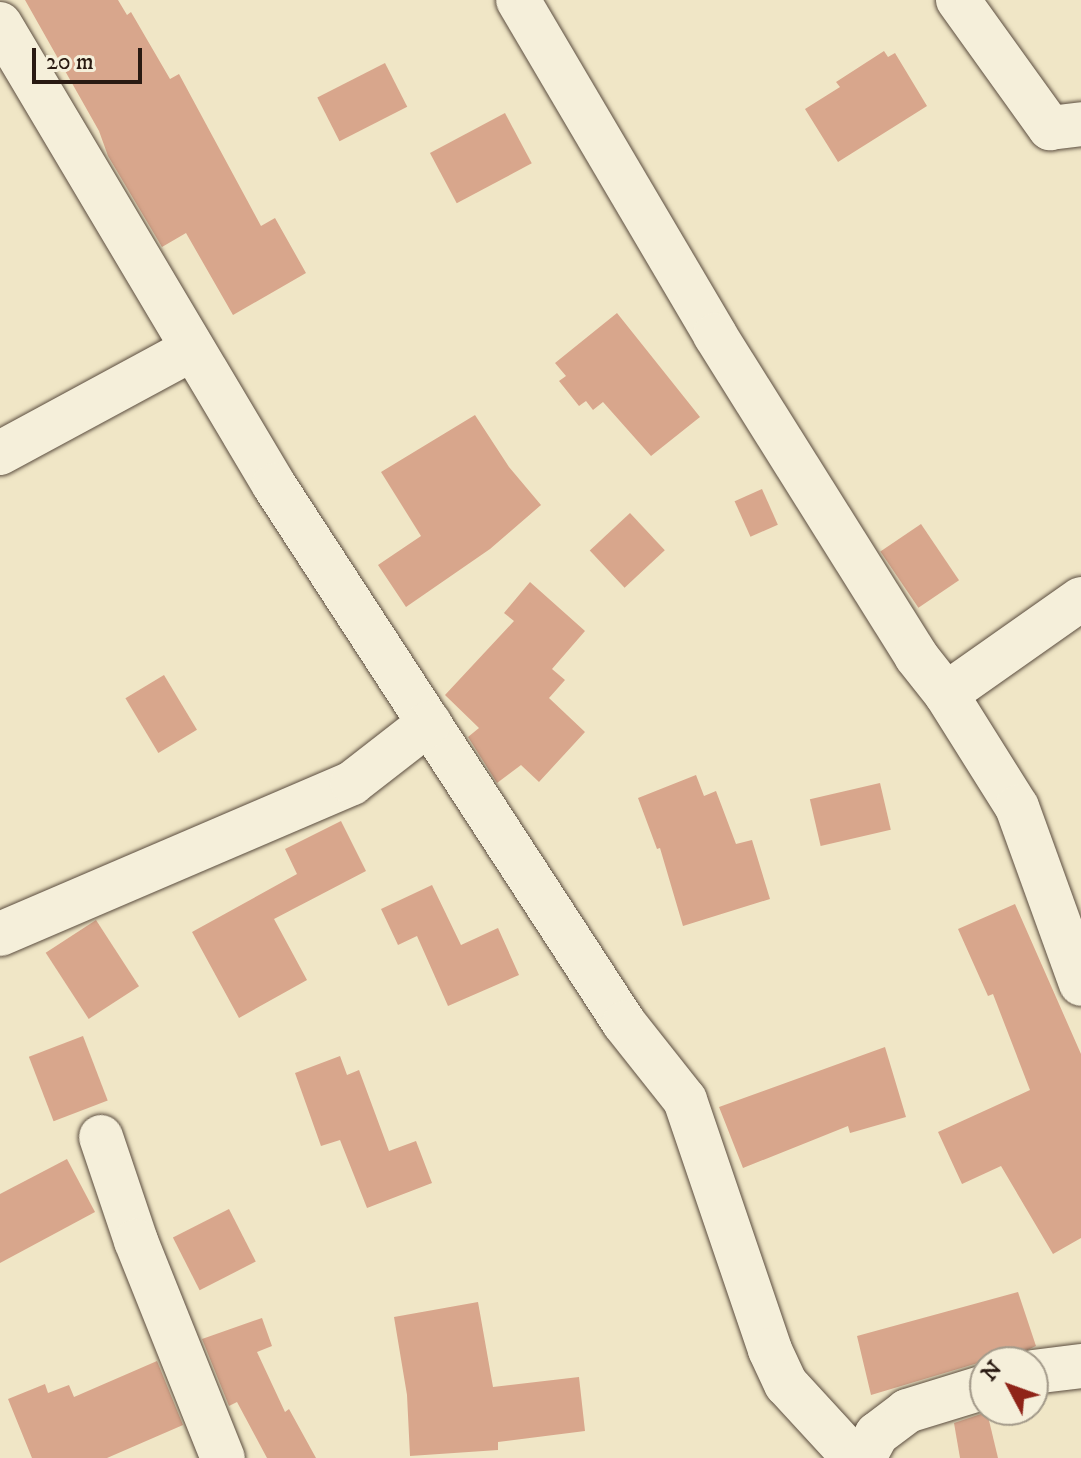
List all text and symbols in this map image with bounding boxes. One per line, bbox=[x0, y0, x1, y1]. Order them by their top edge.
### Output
scale bar bbox=[36, 32, 146, 82]
text: 20 m bbox=[46, 47, 94, 77]
north arrow bbox=[969, 1346, 1049, 1426]
text: N bbox=[976, 1356, 1008, 1387]

